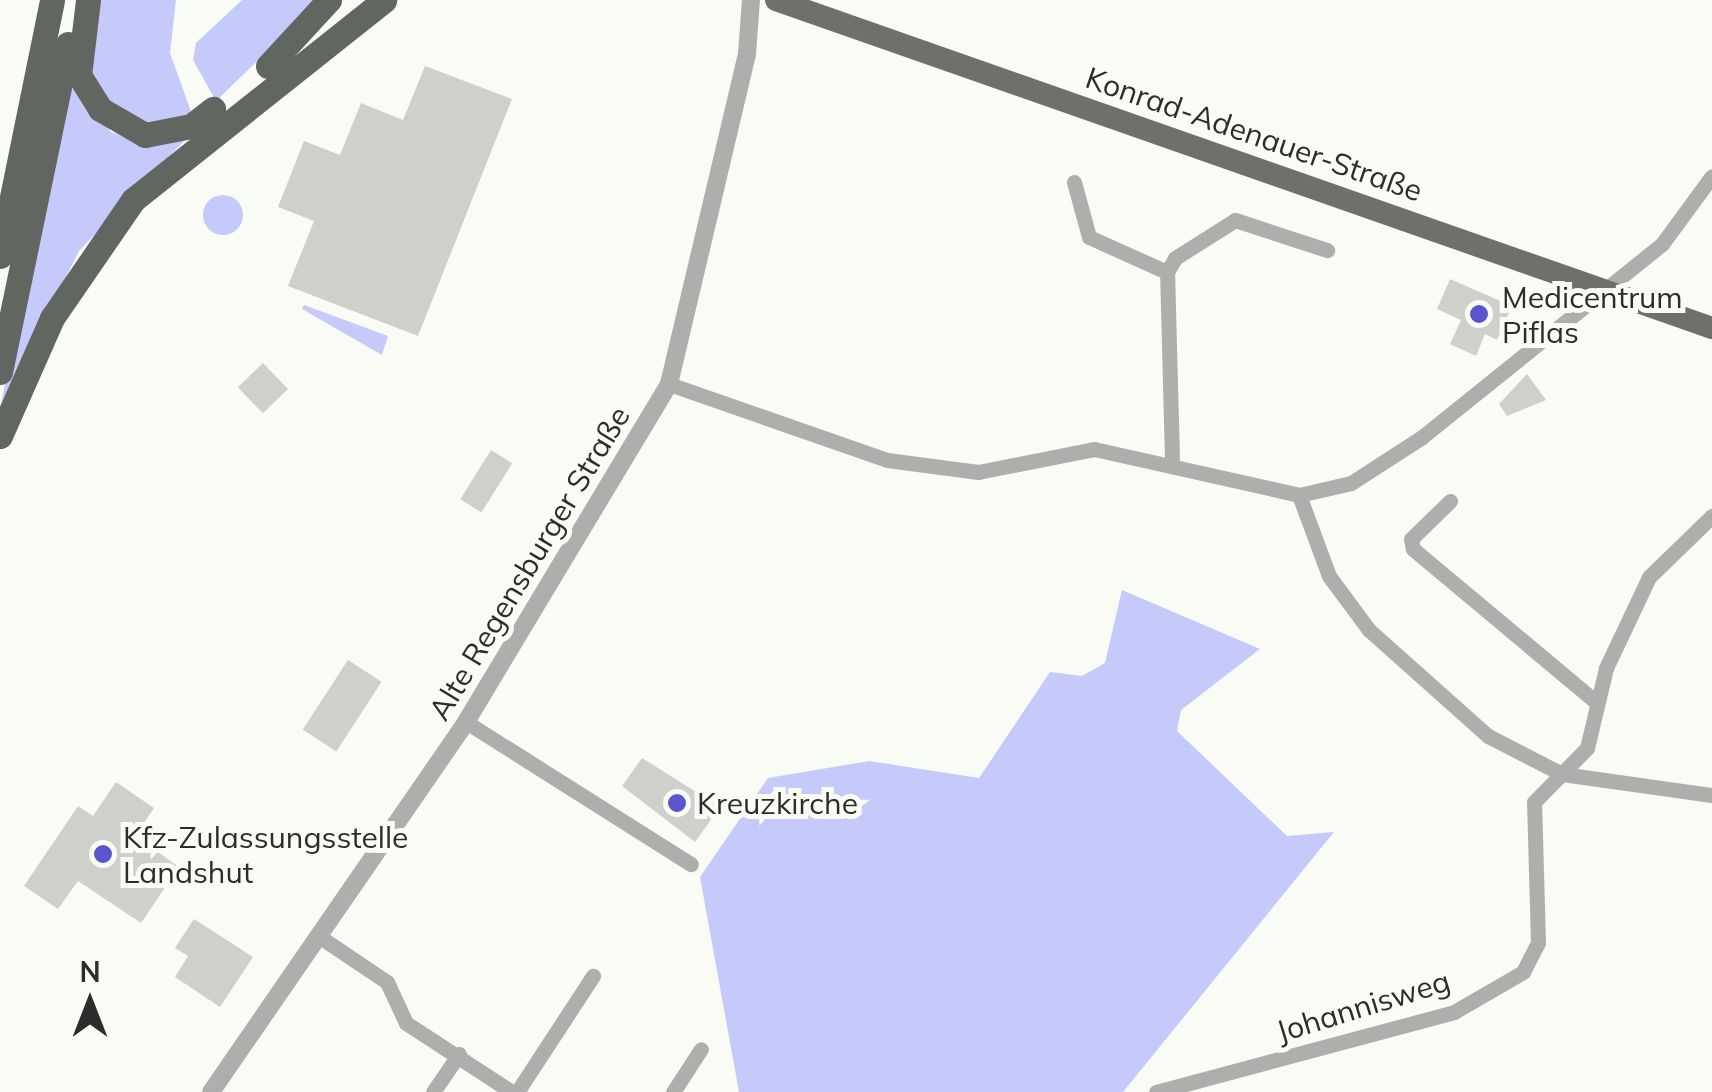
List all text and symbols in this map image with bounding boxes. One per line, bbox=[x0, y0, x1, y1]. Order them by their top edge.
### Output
street label: Konrad-Adenauer-Straße bbox=[1081, 59, 1427, 209]
place label: Medicentrum Piflas bbox=[1502, 279, 1683, 350]
marker: Medicentrum Piflas bbox=[1466, 301, 1492, 327]
street label: Alte Regensburger Straße bbox=[421, 400, 637, 726]
place label: Kreuzkirche bbox=[697, 785, 858, 821]
marker: Kreuzkirche bbox=[666, 792, 688, 814]
place label: Kfz-Zulassungsstelle Landshut bbox=[123, 819, 408, 890]
marker: Kfz-Zulassungsstelle Landshut bbox=[92, 843, 114, 865]
north arrow bbox=[40, 952, 140, 1052]
text: N bbox=[79, 954, 101, 989]
street label: Johannisweg bbox=[1272, 963, 1454, 1049]

